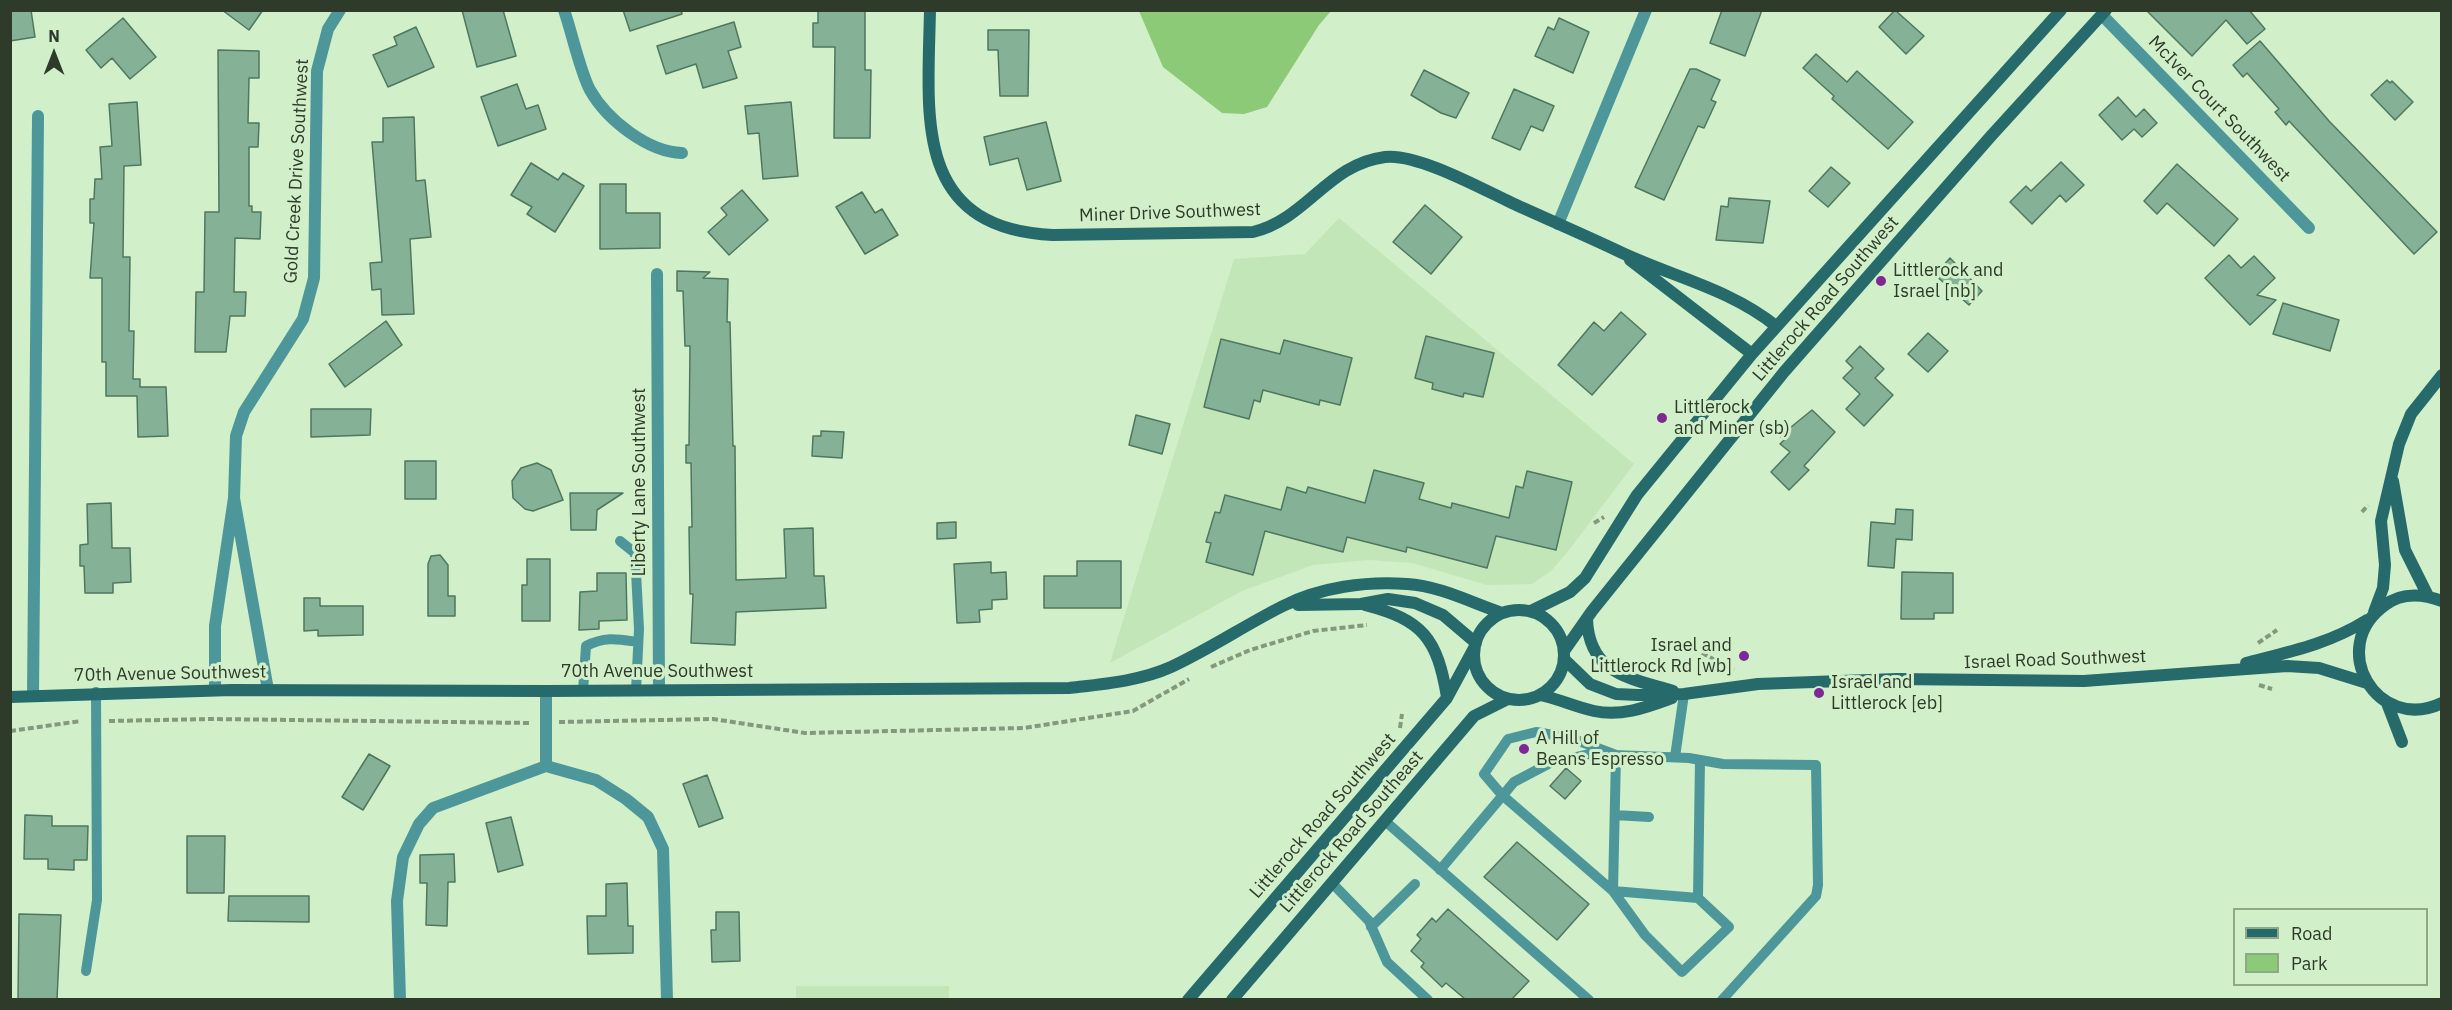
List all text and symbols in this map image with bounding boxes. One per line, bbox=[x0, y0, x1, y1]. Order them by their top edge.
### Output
north arrow bbox=[24, 24, 84, 84]
text: N bbox=[48, 26, 60, 46]
street label: McIver Court Southwest bbox=[2144, 31, 2294, 187]
street label: Gold Creek Drive Southwest bbox=[280, 58, 314, 284]
street label: Miner Drive Southwest bbox=[1079, 199, 1261, 227]
street label: Littlerock Road Southwest bbox=[1748, 212, 1904, 386]
place label: Littlerock and Israel [nb] bbox=[1893, 260, 2003, 302]
marker: Littlerock and Israel [nb] bbox=[1874, 274, 1888, 288]
street label: Liberty Lane Southwest bbox=[629, 388, 651, 576]
place label: Littlerock and Miner (sb) bbox=[1674, 397, 1790, 440]
marker: Littlerock and Miner (sb) bbox=[1655, 411, 1669, 425]
place label: Israel and Littlerock Rd [wb] bbox=[1590, 635, 1732, 678]
street label: Israel Road Southwest bbox=[1963, 646, 2147, 674]
marker: Israel and Littlerock Rd [wb] bbox=[1737, 649, 1751, 663]
street label: 70th Avenue Southwest bbox=[561, 661, 753, 683]
street label: 70th Avenue Southwest bbox=[74, 662, 266, 686]
place label: Israel and Littlerock [eb] bbox=[1831, 672, 1943, 714]
marker: Israel and Littlerock [eb] bbox=[1812, 686, 1826, 700]
place label: A Hill of Beans Espresso bbox=[1536, 728, 1664, 771]
street label: Littlerock Road Southwest bbox=[1245, 729, 1401, 903]
marker: A Hill of Beans Espresso bbox=[1517, 742, 1531, 756]
street label: Littlerock Road Southeast bbox=[1276, 747, 1428, 917]
legend bbox=[2233, 908, 2428, 986]
text: Road bbox=[2291, 922, 2332, 945]
text: Park bbox=[2291, 952, 2327, 975]

